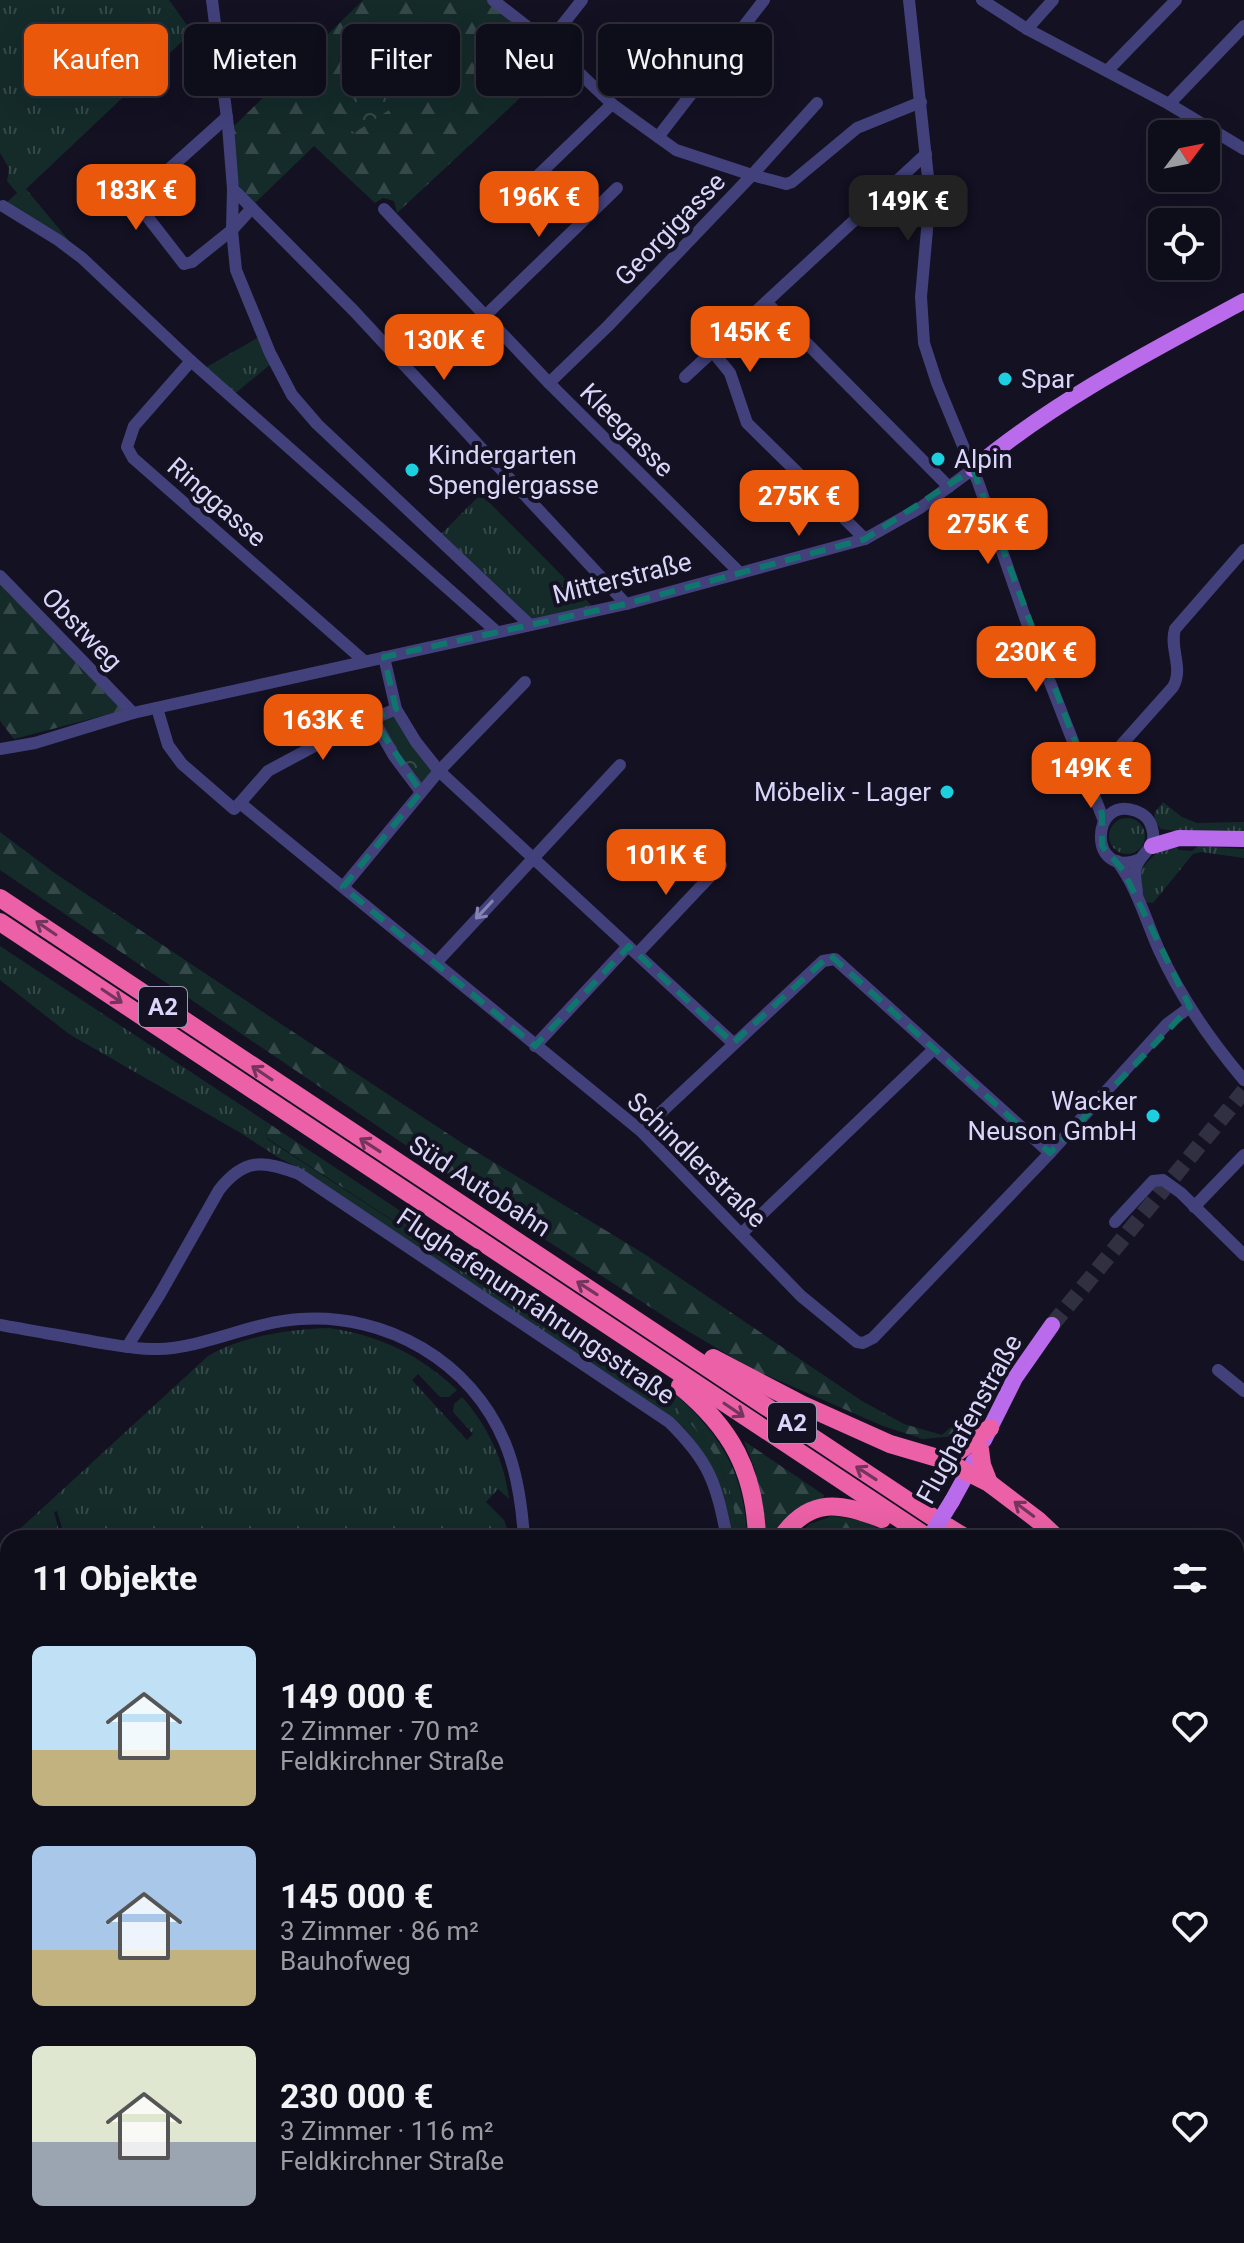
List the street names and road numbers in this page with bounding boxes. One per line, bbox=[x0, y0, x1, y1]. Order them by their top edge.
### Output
street label: Georgigasse bbox=[609, 166, 731, 292]
street label: Kleegasse bbox=[574, 377, 680, 483]
street label: Ringgasse bbox=[162, 451, 272, 553]
street label: Mitterstraße bbox=[549, 546, 695, 610]
street label: Obstweg bbox=[36, 582, 128, 676]
road number: A2 bbox=[139, 987, 187, 1027]
street label: Schindlerstraße bbox=[621, 1086, 773, 1234]
street label: Süd Autobahn bbox=[404, 1129, 556, 1243]
street label: Flughafenumfahrungsstraße bbox=[391, 1202, 681, 1410]
street label: Flughafenstraße bbox=[910, 1329, 1028, 1509]
road number: A2 bbox=[768, 1403, 816, 1443]

